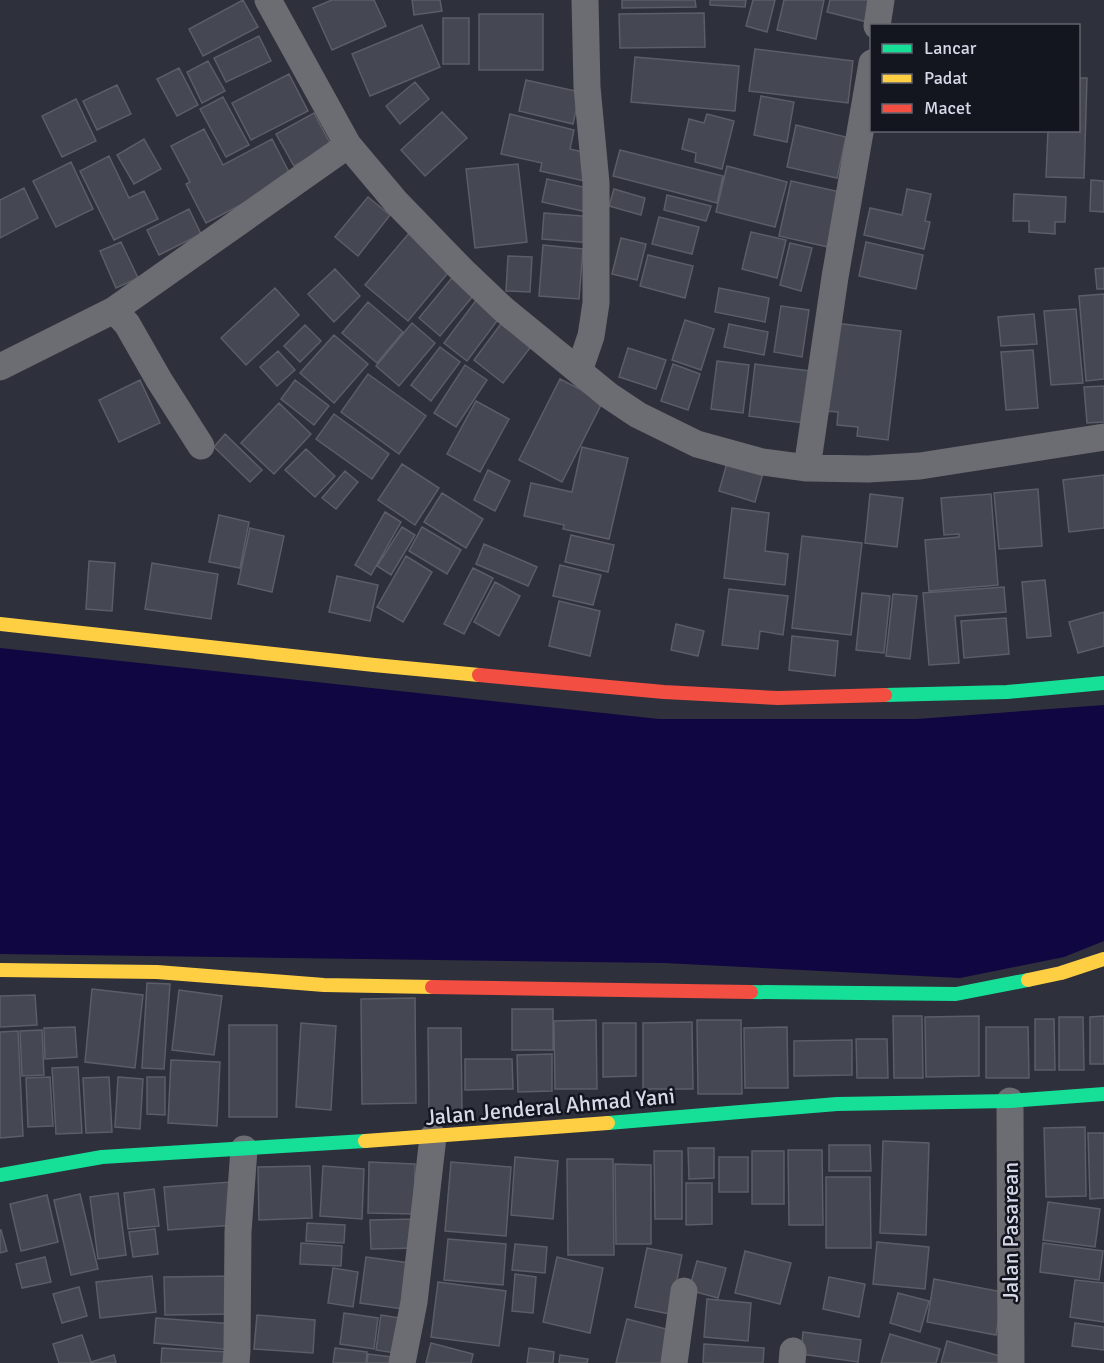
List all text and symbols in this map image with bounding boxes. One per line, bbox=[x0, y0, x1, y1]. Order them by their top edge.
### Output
legend bbox=[870, 24, 1080, 132]
text: Lancar bbox=[924, 37, 977, 59]
text: Padat bbox=[924, 67, 968, 89]
text: Macet bbox=[924, 97, 971, 119]
street label: Jalan Jenderal Ahmad Yani bbox=[424, 1082, 676, 1131]
street label: Jalan Pasarean bbox=[997, 1162, 1024, 1302]

